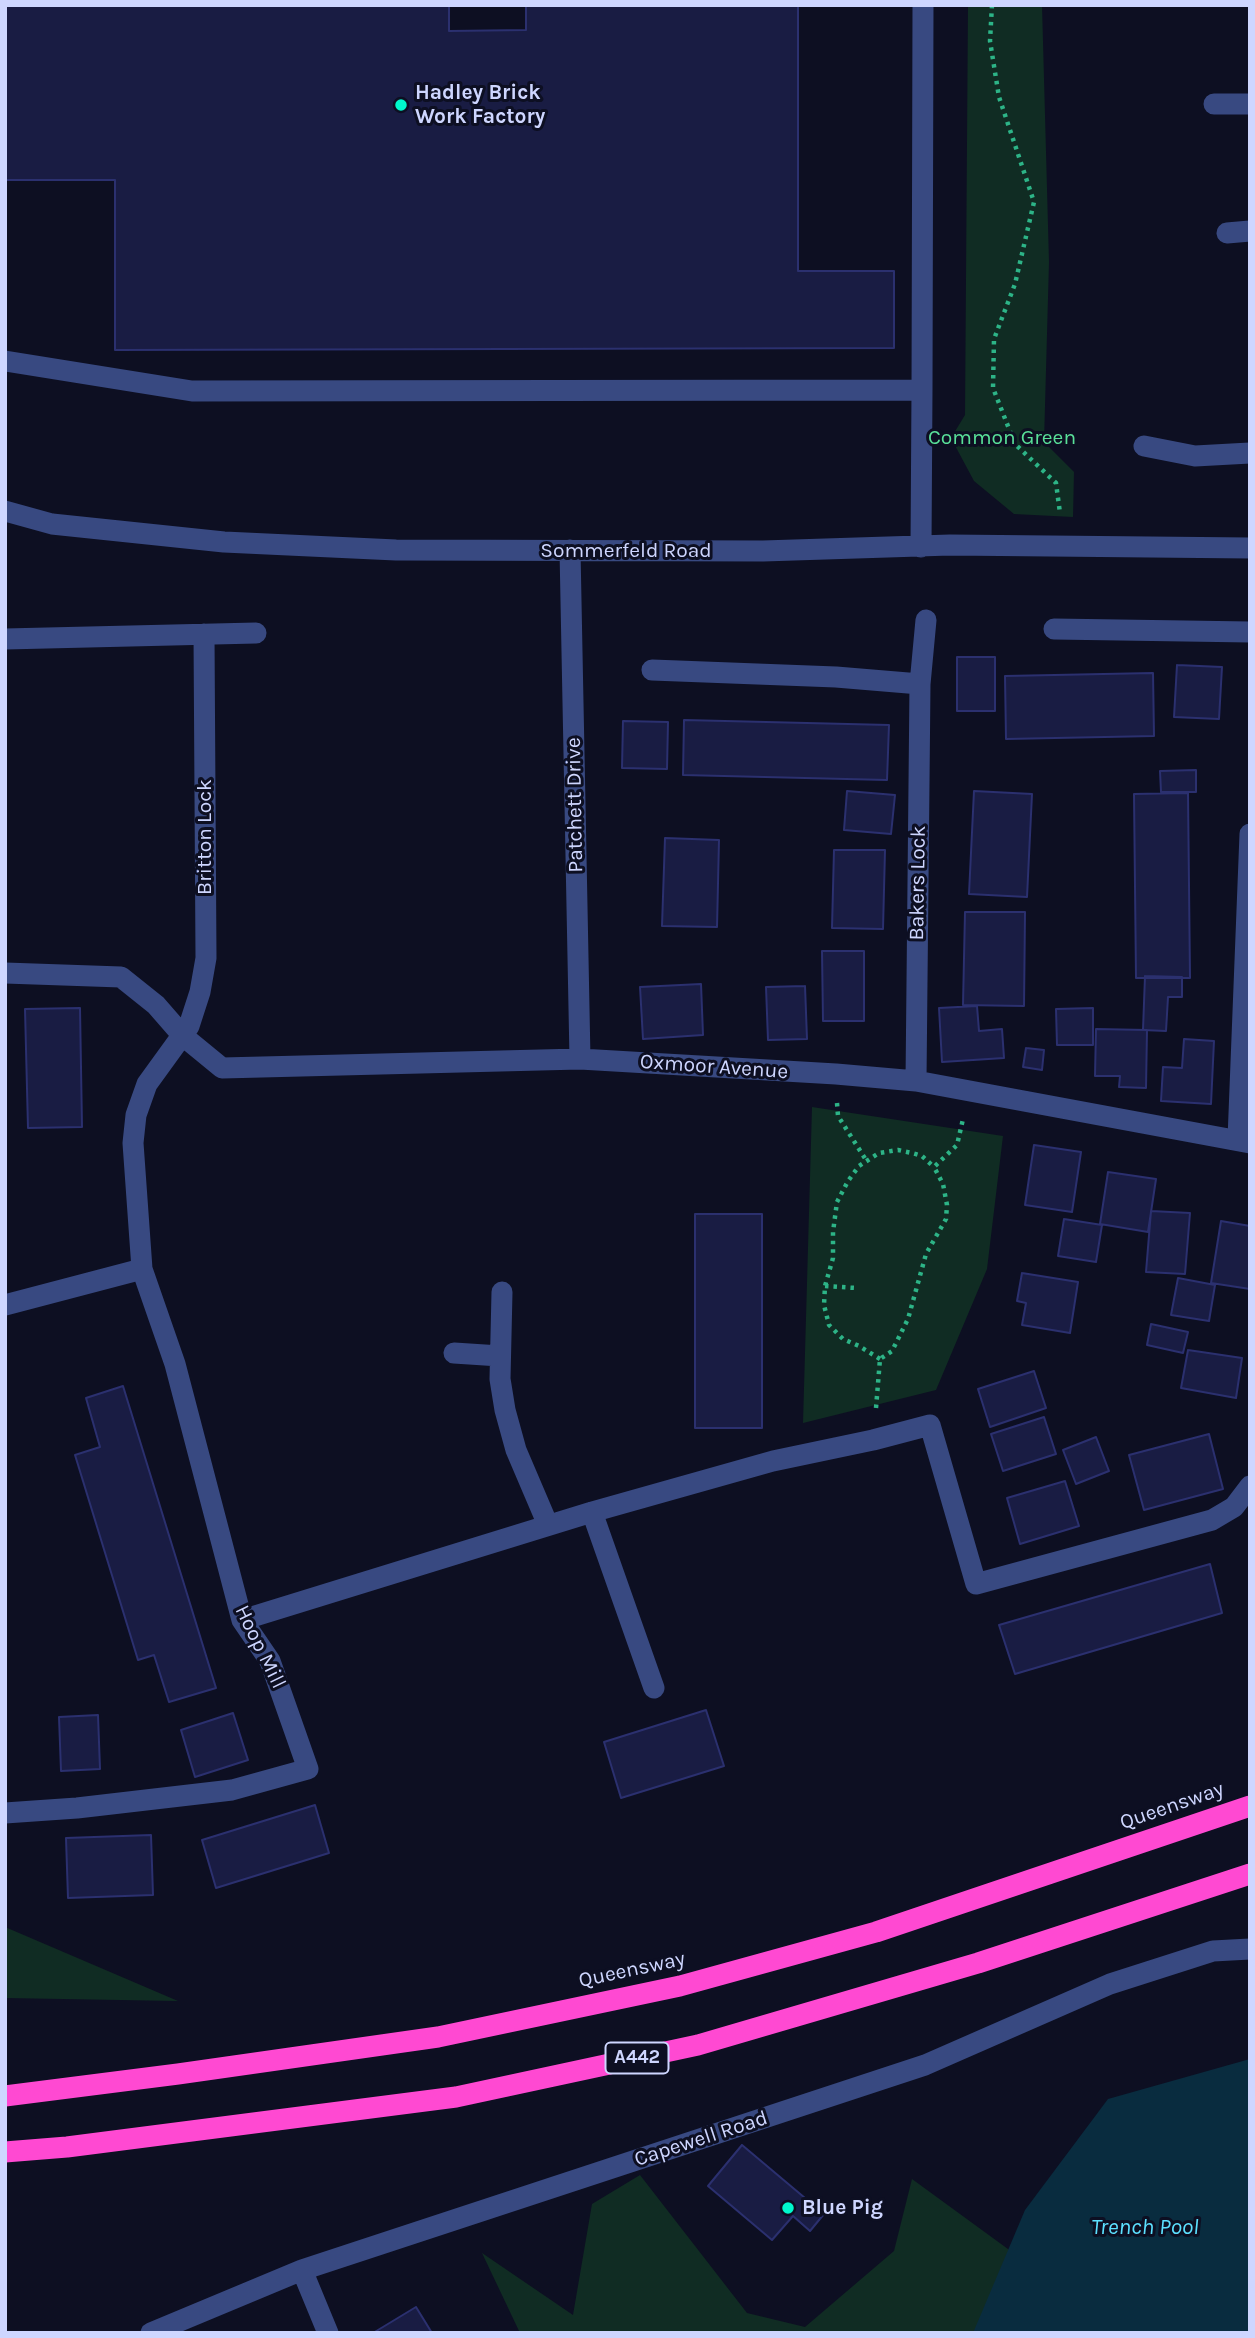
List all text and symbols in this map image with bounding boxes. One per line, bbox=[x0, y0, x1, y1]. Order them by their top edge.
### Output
place label: Hadley Brick Work Factory bbox=[415, 80, 545, 130]
marker: Hadley Brick Work Factory bbox=[393, 97, 409, 113]
park label: Common Green bbox=[928, 425, 1076, 451]
street label: Sommerfeld Road bbox=[540, 538, 712, 564]
street label: Patchett Drive bbox=[561, 737, 589, 873]
street label: Britton Lock bbox=[192, 779, 218, 895]
street label: Bakers Lock bbox=[904, 825, 932, 941]
street label: Oxmoor Avenue bbox=[639, 1049, 789, 1085]
street label: Hoop Mill bbox=[229, 1601, 291, 1693]
street label: Queensway bbox=[1117, 1776, 1227, 1836]
street label: Queensway bbox=[576, 1946, 688, 1994]
road number: A442 bbox=[606, 2042, 668, 2074]
street label: Capewell Road bbox=[631, 2106, 771, 2172]
place label: Blue Pig bbox=[802, 2195, 883, 2221]
marker: Blue Pig bbox=[780, 2200, 796, 2216]
water label: Trench Pool bbox=[1091, 2213, 1199, 2241]

